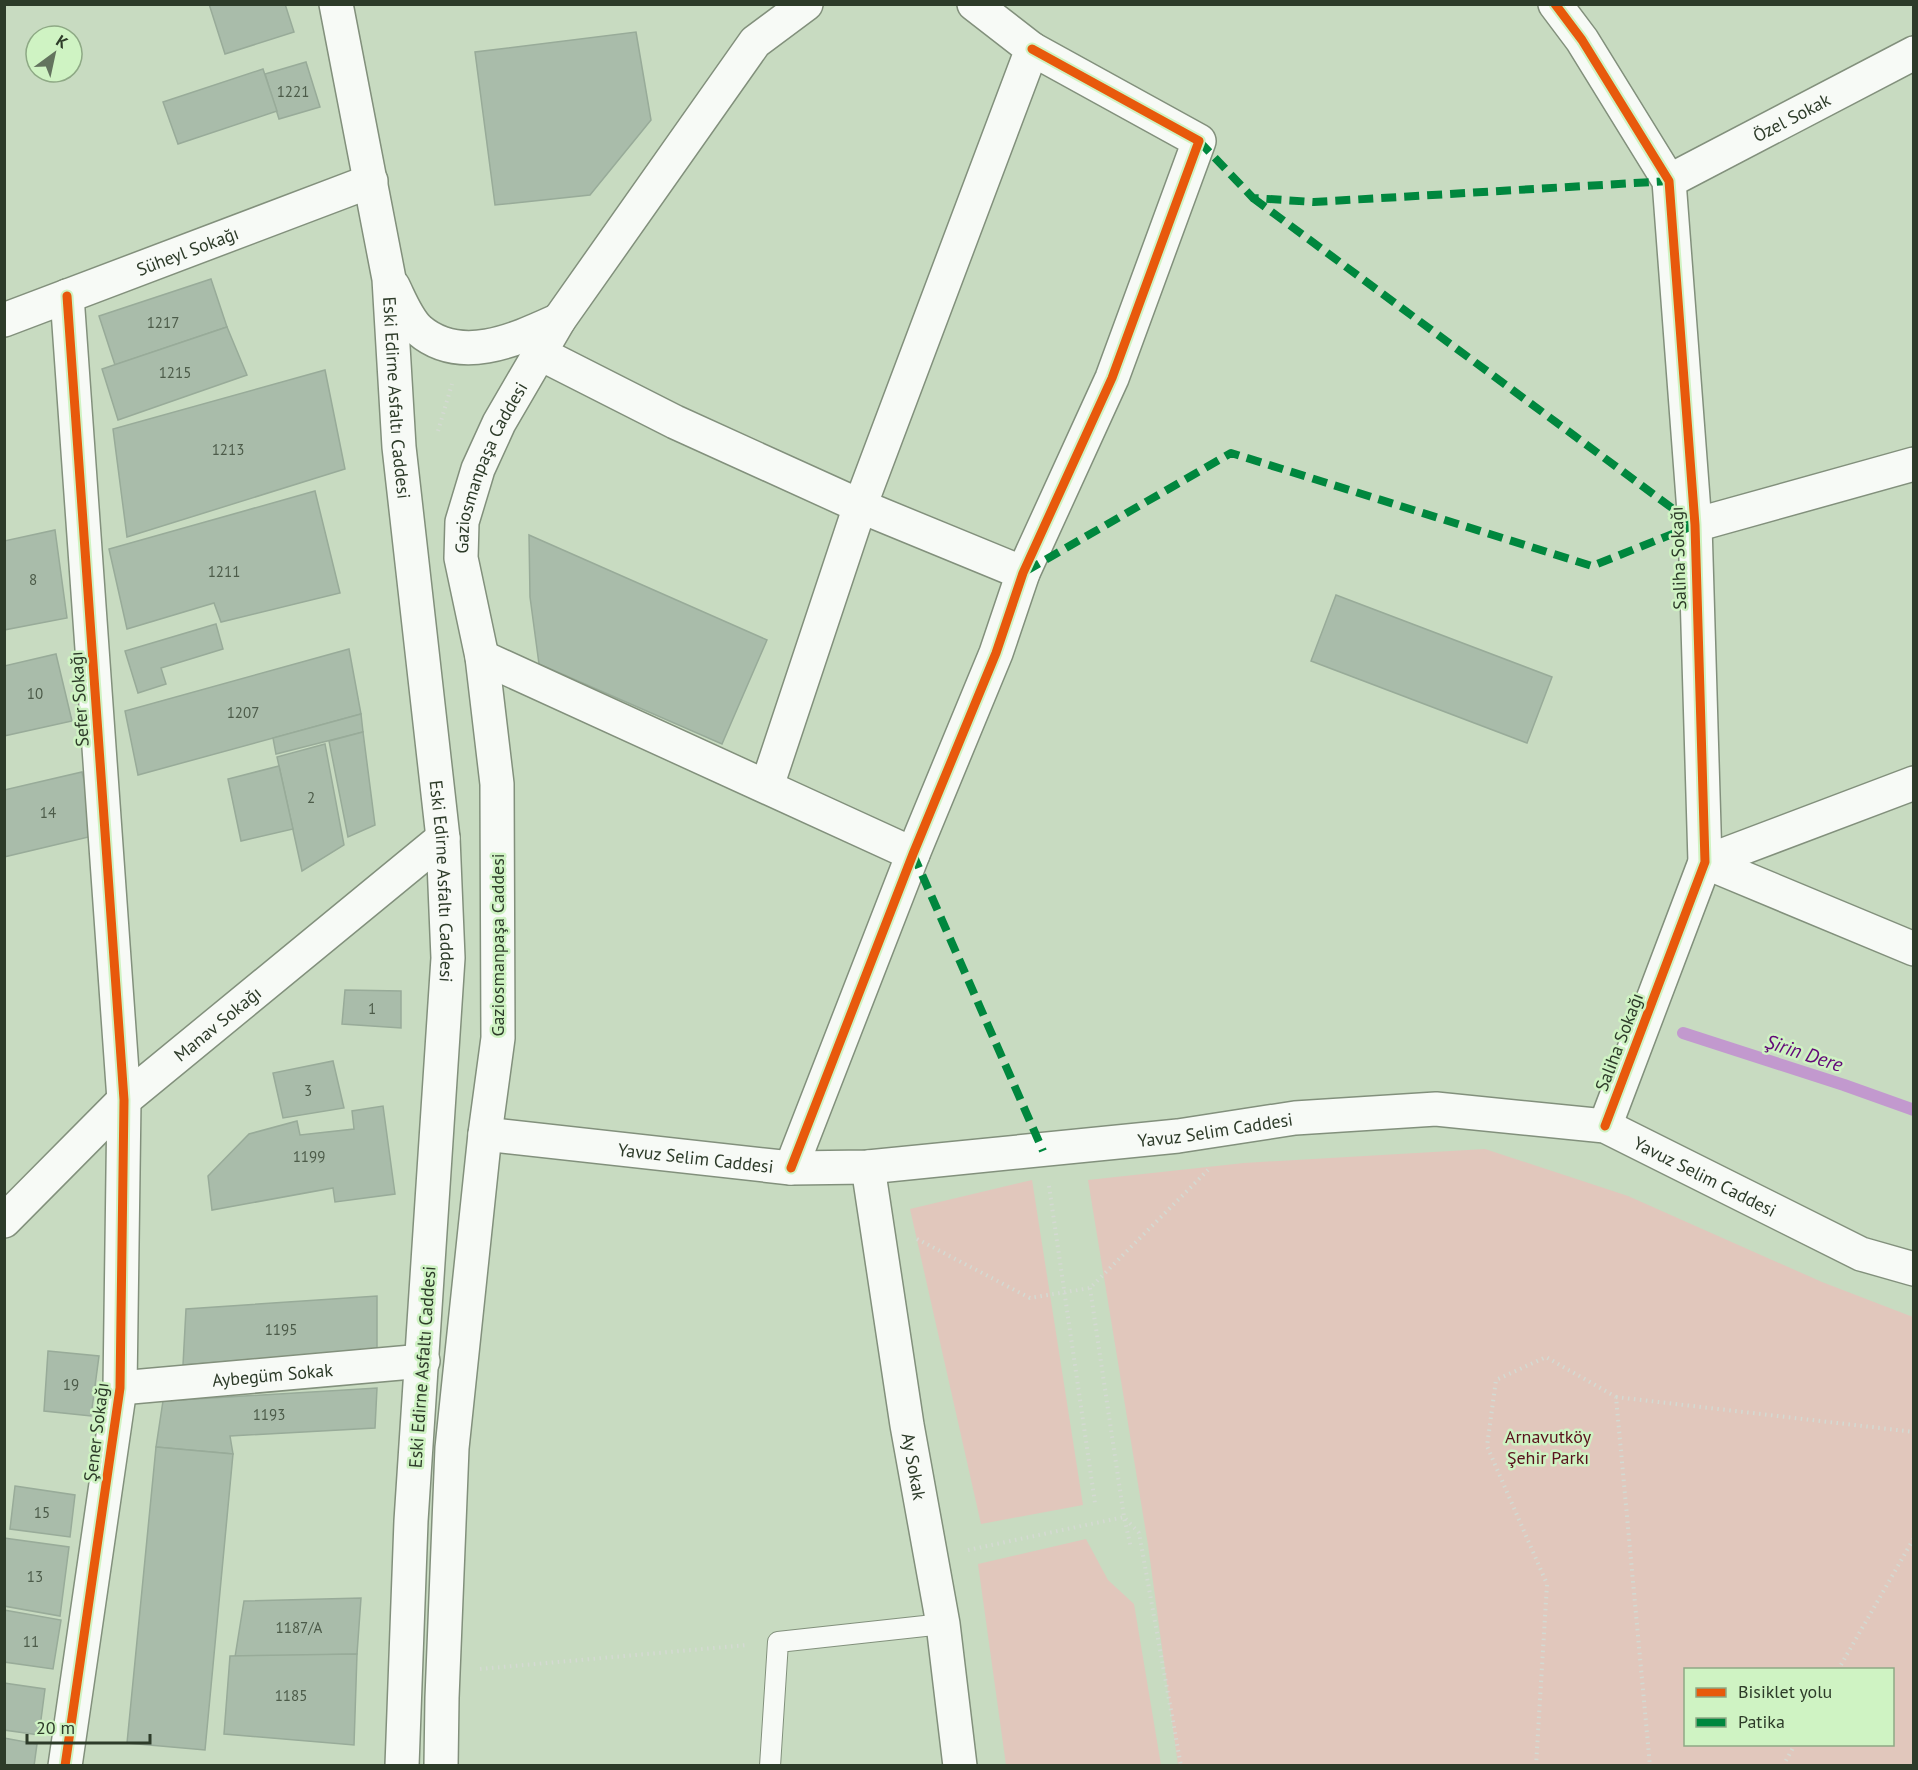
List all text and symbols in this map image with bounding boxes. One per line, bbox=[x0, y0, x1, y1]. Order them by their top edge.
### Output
north arrow bbox=[24, 24, 84, 84]
text: K bbox=[53, 30, 72, 53]
house number: 1221 bbox=[277, 82, 309, 101]
street label: Özel Sokak bbox=[1749, 87, 1834, 147]
street label: Süheyl Sokağı bbox=[133, 221, 242, 280]
street label: Eski Edirne Asfaltı Caddesi bbox=[379, 296, 416, 500]
house number: 1217 bbox=[147, 313, 179, 332]
house number: 1215 bbox=[159, 363, 191, 382]
street label: Gaziosmanpaşa Caddesi bbox=[450, 378, 532, 554]
house number: 1213 bbox=[212, 440, 244, 459]
street label: Saliha Sokağı bbox=[1665, 506, 1691, 610]
house number: 1211 bbox=[208, 562, 240, 581]
house number: 8 bbox=[29, 570, 37, 589]
street label: Sefer Sokağı bbox=[64, 651, 94, 747]
house number: 10 bbox=[27, 684, 43, 703]
house number: 1207 bbox=[227, 703, 259, 722]
street label: Eski Edirne Asfaltı Caddesi bbox=[425, 779, 460, 983]
house number: 2 bbox=[307, 788, 315, 807]
house number: 14 bbox=[40, 803, 56, 822]
street label: Gaziosmanpaşa Caddesi bbox=[486, 853, 509, 1037]
street label: Manav Sokağı bbox=[169, 981, 265, 1066]
street label: Saliha Sokağı bbox=[1590, 990, 1648, 1094]
house number: 1 bbox=[368, 999, 376, 1018]
water label: Şirin Dere bbox=[1762, 1028, 1847, 1078]
house number: 3 bbox=[304, 1081, 312, 1100]
street label: Yavuz Selim Caddesi bbox=[1136, 1107, 1294, 1151]
street label: Yavuz Selim Caddesi bbox=[1630, 1131, 1780, 1221]
street label: Yavuz Selim Caddesi bbox=[617, 1137, 775, 1177]
house number: 1199 bbox=[293, 1147, 325, 1166]
street label: Eski Edirne Asfaltı Caddesi bbox=[403, 1265, 441, 1469]
house number: 1195 bbox=[265, 1320, 297, 1339]
street label: Aybegüm Sokak bbox=[211, 1358, 334, 1391]
house number: 19 bbox=[63, 1375, 79, 1394]
street label: Şener Sokağı bbox=[78, 1381, 114, 1483]
house number: 1193 bbox=[253, 1405, 285, 1424]
park label: Arnavutköy Şehir Parkı bbox=[1505, 1425, 1592, 1469]
street label: Ay Sokak bbox=[897, 1431, 932, 1502]
house number: 15 bbox=[34, 1503, 50, 1522]
house number: 13 bbox=[27, 1567, 43, 1586]
house number: 1187/A bbox=[276, 1618, 323, 1637]
house number: 11 bbox=[23, 1632, 39, 1651]
legend bbox=[1684, 1668, 1894, 1746]
text: Bisiklet yolu bbox=[1738, 1680, 1832, 1703]
house number: 1185 bbox=[275, 1686, 307, 1705]
scale bar bbox=[27, 1707, 150, 1745]
text: Patika bbox=[1738, 1710, 1785, 1733]
text: 20 m bbox=[36, 1716, 75, 1739]

